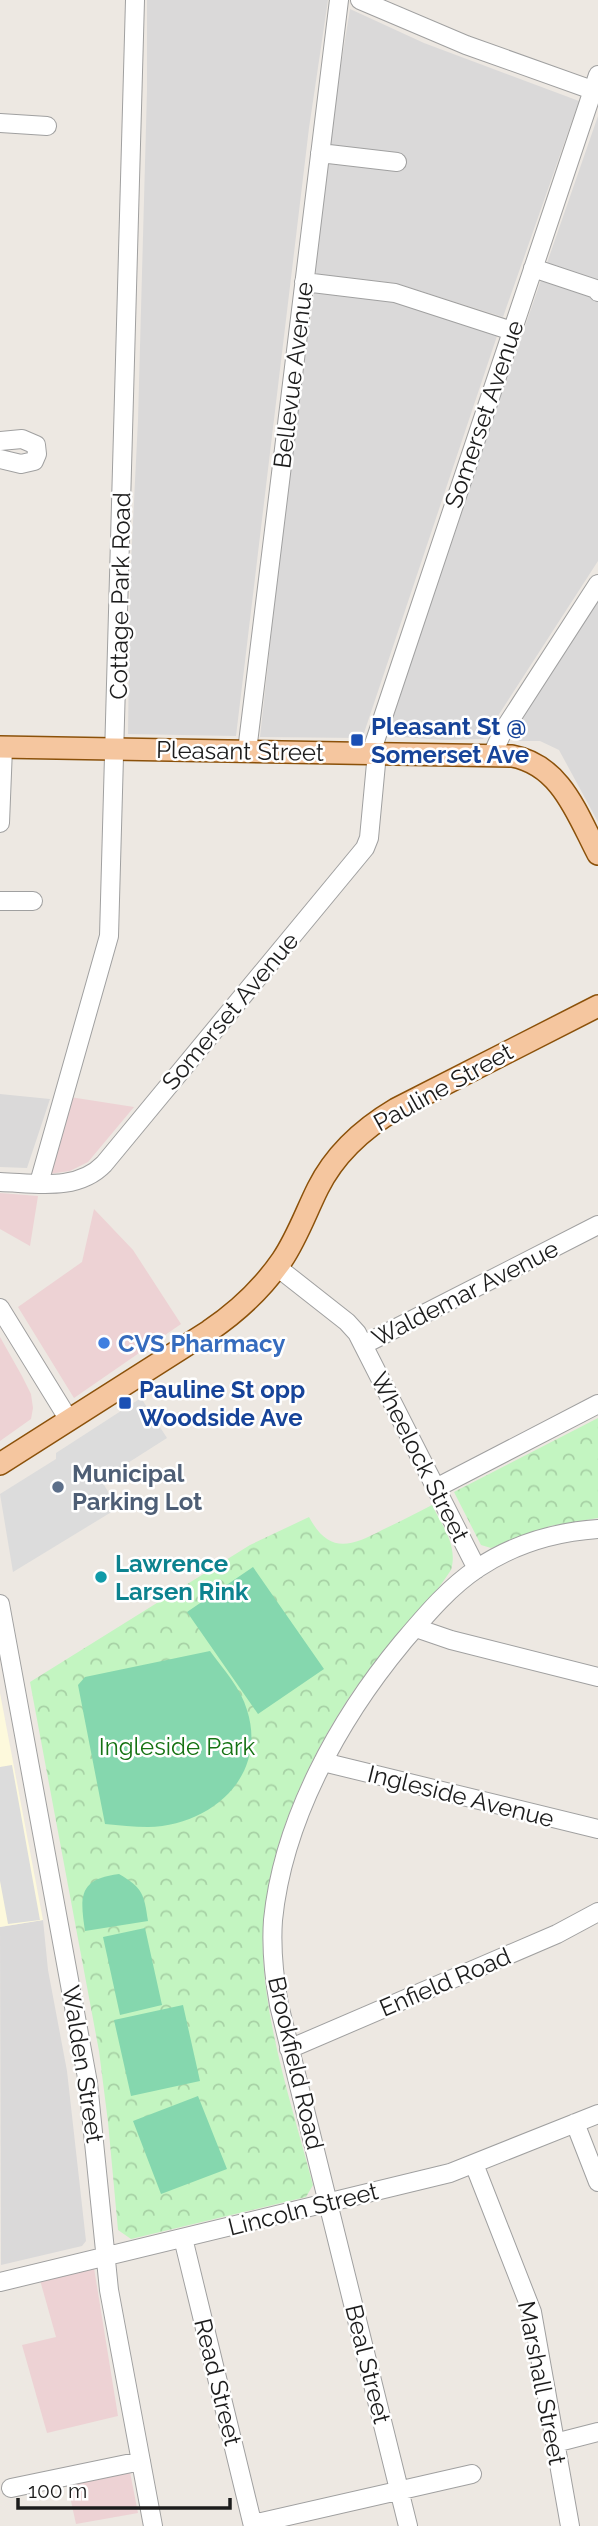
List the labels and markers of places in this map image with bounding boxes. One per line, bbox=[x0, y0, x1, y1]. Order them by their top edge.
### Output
place label: Pleasant St @ Somerset Ave bbox=[371, 712, 529, 769]
marker: Pleasant St @ Somerset Ave bbox=[349, 732, 365, 748]
place label: CVS Pharmacy bbox=[118, 1329, 286, 1358]
marker: CVS Pharmacy bbox=[96, 1335, 112, 1351]
place label: Pauline St opp Woodside Ave bbox=[139, 1375, 305, 1432]
marker: Pauline St opp Woodside Ave bbox=[117, 1395, 133, 1411]
place label: Municipal Parking Lot bbox=[72, 1459, 202, 1516]
marker: Municipal Parking Lot bbox=[50, 1479, 66, 1495]
place label: Lawrence Larsen Rink bbox=[115, 1549, 249, 1606]
marker: Lawrence Larsen Rink bbox=[93, 1569, 109, 1585]

